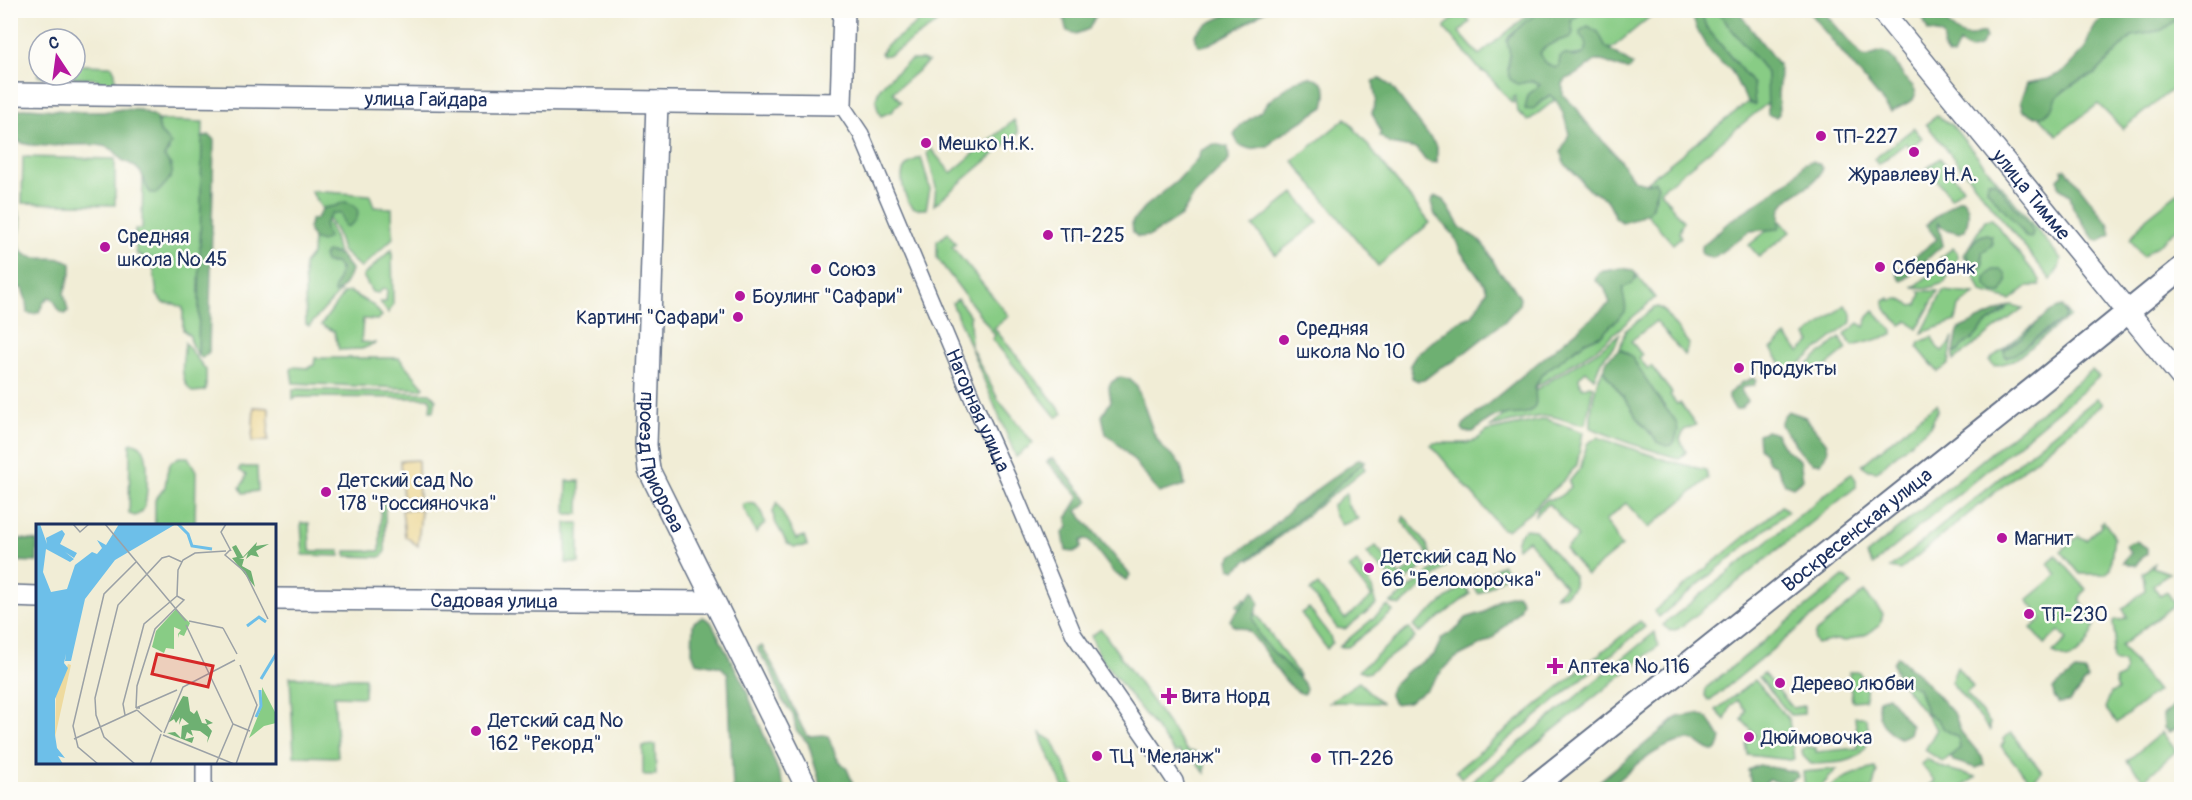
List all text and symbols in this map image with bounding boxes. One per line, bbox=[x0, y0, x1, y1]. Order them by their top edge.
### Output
north arrow bbox=[27, 27, 87, 87]
text: С bbox=[47, 32, 61, 54]
street label: улица Гайдара bbox=[363, 86, 488, 113]
place label: ТП-227 bbox=[1833, 124, 1898, 149]
marker: ТП-227 bbox=[1814, 129, 1828, 143]
place label: Мешко Н.К. bbox=[938, 131, 1035, 156]
marker: Мешко Н.К. bbox=[919, 136, 933, 150]
street label: улица Тимме bbox=[1986, 143, 2076, 245]
marker: Журавлеву Н.А. bbox=[1907, 145, 1921, 159]
place label: Журавлеву Н.А. bbox=[1848, 162, 1977, 187]
place label: ТП-225 bbox=[1060, 223, 1125, 248]
place label: Средняя школа № 45 bbox=[117, 224, 227, 272]
marker: ТП-225 bbox=[1041, 228, 1055, 242]
marker: Средняя школа № 45 bbox=[98, 240, 112, 254]
place label: Сбербанк bbox=[1892, 255, 1976, 280]
place label: Союз bbox=[828, 257, 876, 282]
marker: Сбербанк bbox=[1873, 260, 1887, 274]
marker: Союз bbox=[809, 262, 823, 276]
place label: Боулинг "Сафари" bbox=[752, 284, 903, 309]
marker: Боулинг "Сафари" bbox=[733, 289, 747, 303]
place label: Картинг "Сафари" bbox=[576, 305, 726, 330]
marker: Картинг "Сафари" bbox=[731, 310, 745, 324]
place label: Средняя школа № 10 bbox=[1296, 316, 1405, 364]
marker: Средняя школа № 10 bbox=[1277, 333, 1291, 347]
street label: Нагорная улица bbox=[940, 345, 1016, 476]
place label: Продукты bbox=[1751, 356, 1837, 381]
marker: Продукты bbox=[1732, 361, 1746, 375]
street label: проезд Приорова bbox=[633, 391, 690, 537]
street label: Воскресенская улица bbox=[1777, 462, 1937, 597]
place label: Детский сад № 178 "Россияночка" bbox=[337, 468, 497, 516]
marker: Детский сад № 178 "Россияночка" bbox=[319, 485, 333, 499]
inset map bbox=[36, 524, 276, 764]
place label: Магнит bbox=[2014, 526, 2073, 551]
marker: Магнит bbox=[1995, 531, 2009, 545]
place label: Детский сад № 66 "Беломорочка" bbox=[1380, 544, 1542, 592]
marker: Детский сад № 66 "Беломорочка" bbox=[1362, 561, 1376, 575]
street label: Садовая улица bbox=[430, 588, 558, 614]
place label: ТП-230 bbox=[2041, 602, 2108, 627]
marker: ТП-230 bbox=[2022, 607, 2036, 621]
place label: Аптека № 116 bbox=[1567, 654, 1690, 679]
marker: Аптека № 116 bbox=[1548, 659, 1562, 673]
place label: Дерево любви bbox=[1791, 671, 1914, 696]
marker: Дерево любви bbox=[1773, 676, 1787, 690]
place label: Вита Норд bbox=[1181, 684, 1270, 709]
marker: Вита Норд bbox=[1162, 689, 1176, 703]
place label: Детский сад № 162 "Рекорд" bbox=[487, 708, 623, 756]
marker: Детский сад № 162 "Рекорд" bbox=[469, 724, 483, 738]
place label: Дюймовочка bbox=[1760, 725, 1872, 750]
marker: Дюймовочка bbox=[1742, 730, 1756, 744]
place label: ТЦ "Меланж" bbox=[1109, 744, 1222, 769]
place label: ТП-226 bbox=[1328, 746, 1394, 771]
marker: ТЦ "Меланж" bbox=[1090, 749, 1104, 763]
marker: ТП-226 bbox=[1309, 751, 1323, 765]

